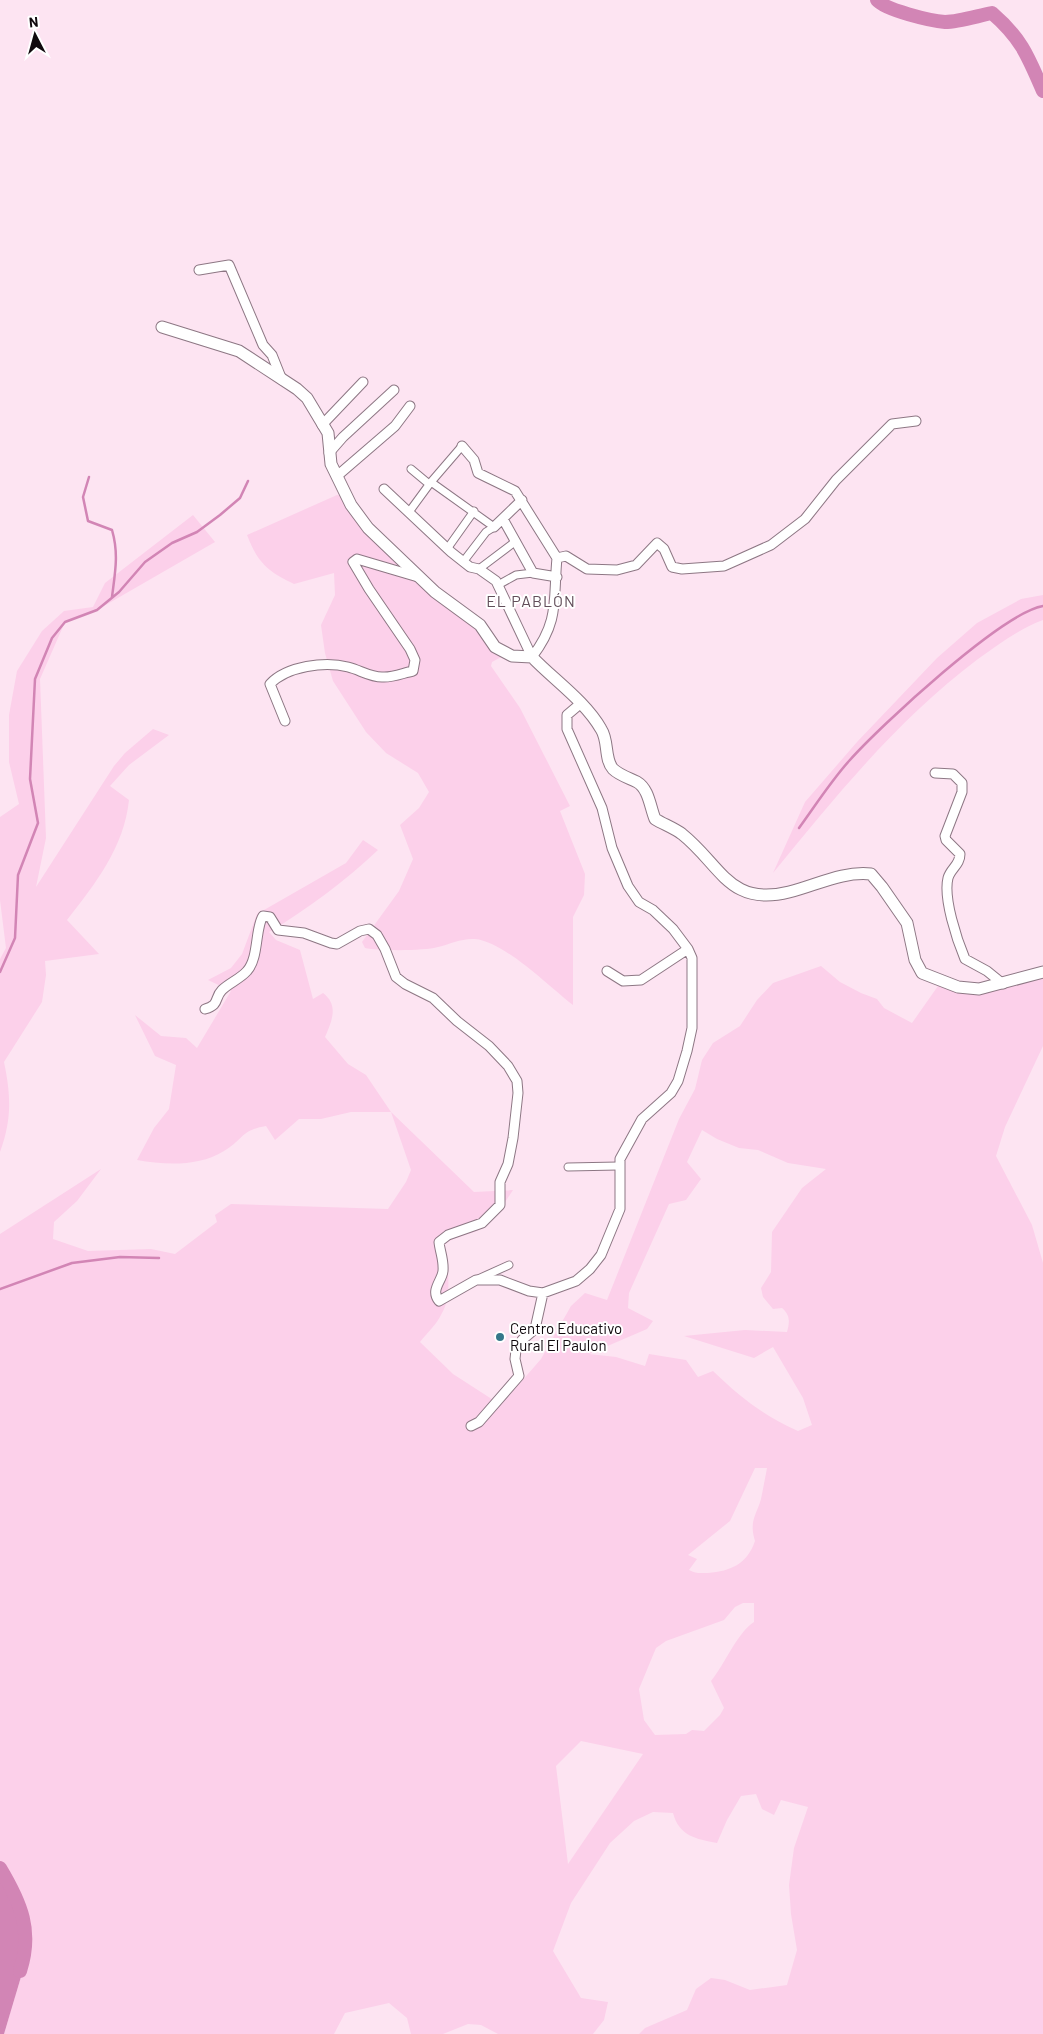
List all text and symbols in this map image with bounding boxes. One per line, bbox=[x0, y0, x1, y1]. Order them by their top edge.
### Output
north arrow bbox=[10, 10, 60, 60]
text: N bbox=[28, 13, 39, 31]
district label: EL PABLÓN bbox=[486, 591, 576, 610]
place label: Centro Educativo Rural El Paulon bbox=[510, 1319, 622, 1354]
marker: Centro Educativo Rural El Paulon bbox=[494, 1331, 506, 1343]

